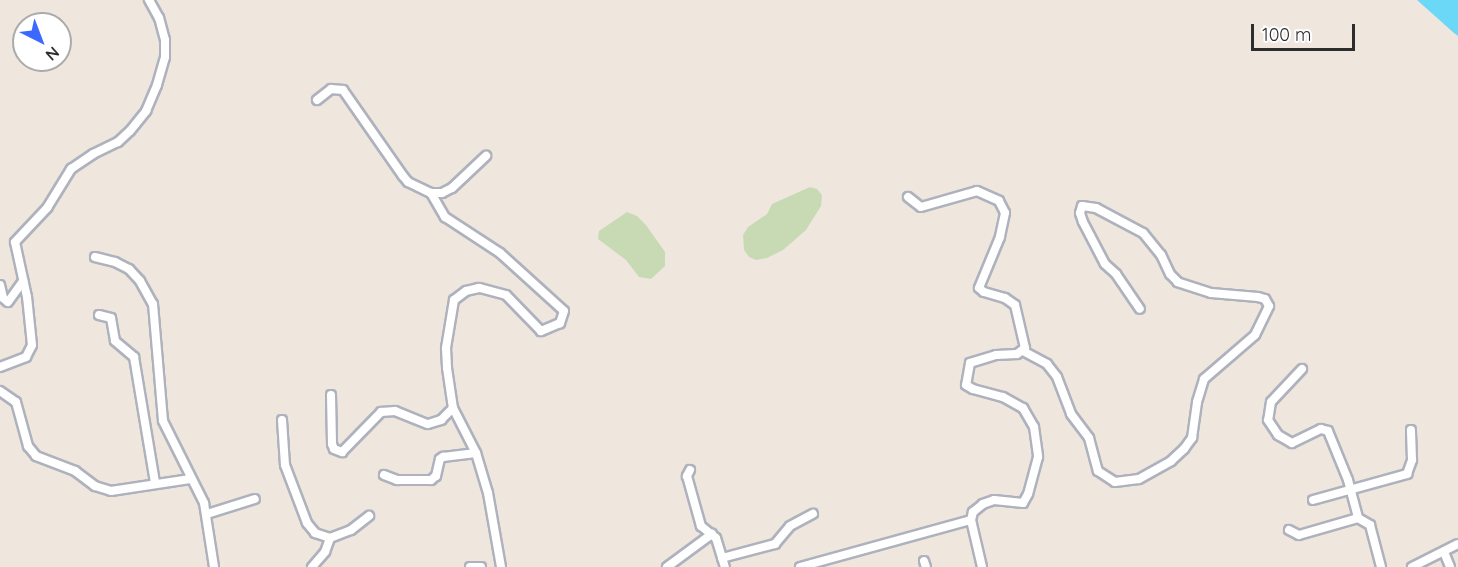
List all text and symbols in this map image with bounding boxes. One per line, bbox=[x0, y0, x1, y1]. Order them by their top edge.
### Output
north arrow bbox=[12, 12, 72, 72]
scale bar bbox=[1254, 12, 1358, 50]
text: 100 m bbox=[1262, 23, 1311, 46]
text: N bbox=[42, 43, 64, 65]

